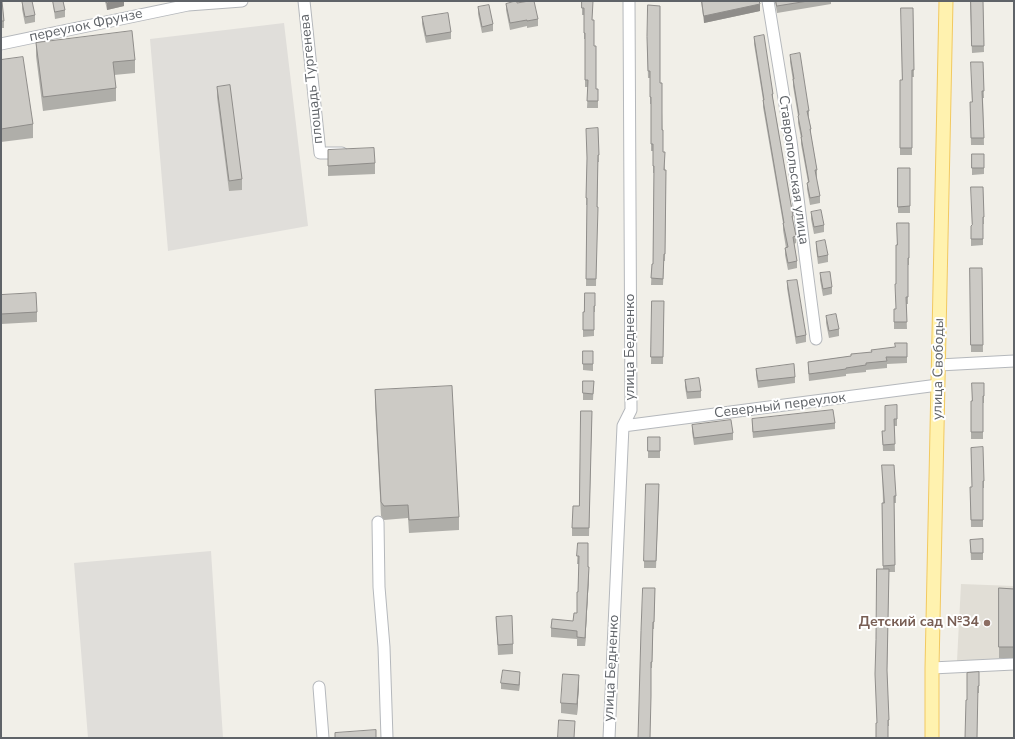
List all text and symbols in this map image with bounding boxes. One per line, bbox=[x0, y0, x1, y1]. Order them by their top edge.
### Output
street label: переулок Фрунзе bbox=[28, 6, 144, 46]
street label: площадь Тургенева bbox=[297, 13, 327, 145]
street label: Ставропольская улица bbox=[774, 94, 812, 246]
street label: улица Бедненко bbox=[623, 293, 639, 401]
street label: улица Свободы bbox=[930, 318, 948, 420]
street label: Северный переулок bbox=[713, 390, 847, 422]
street label: улица Бедненко bbox=[601, 614, 623, 722]
place label: Детский сад №34 bbox=[859, 615, 979, 631]
marker: Детский сад №34 bbox=[982, 618, 992, 628]

